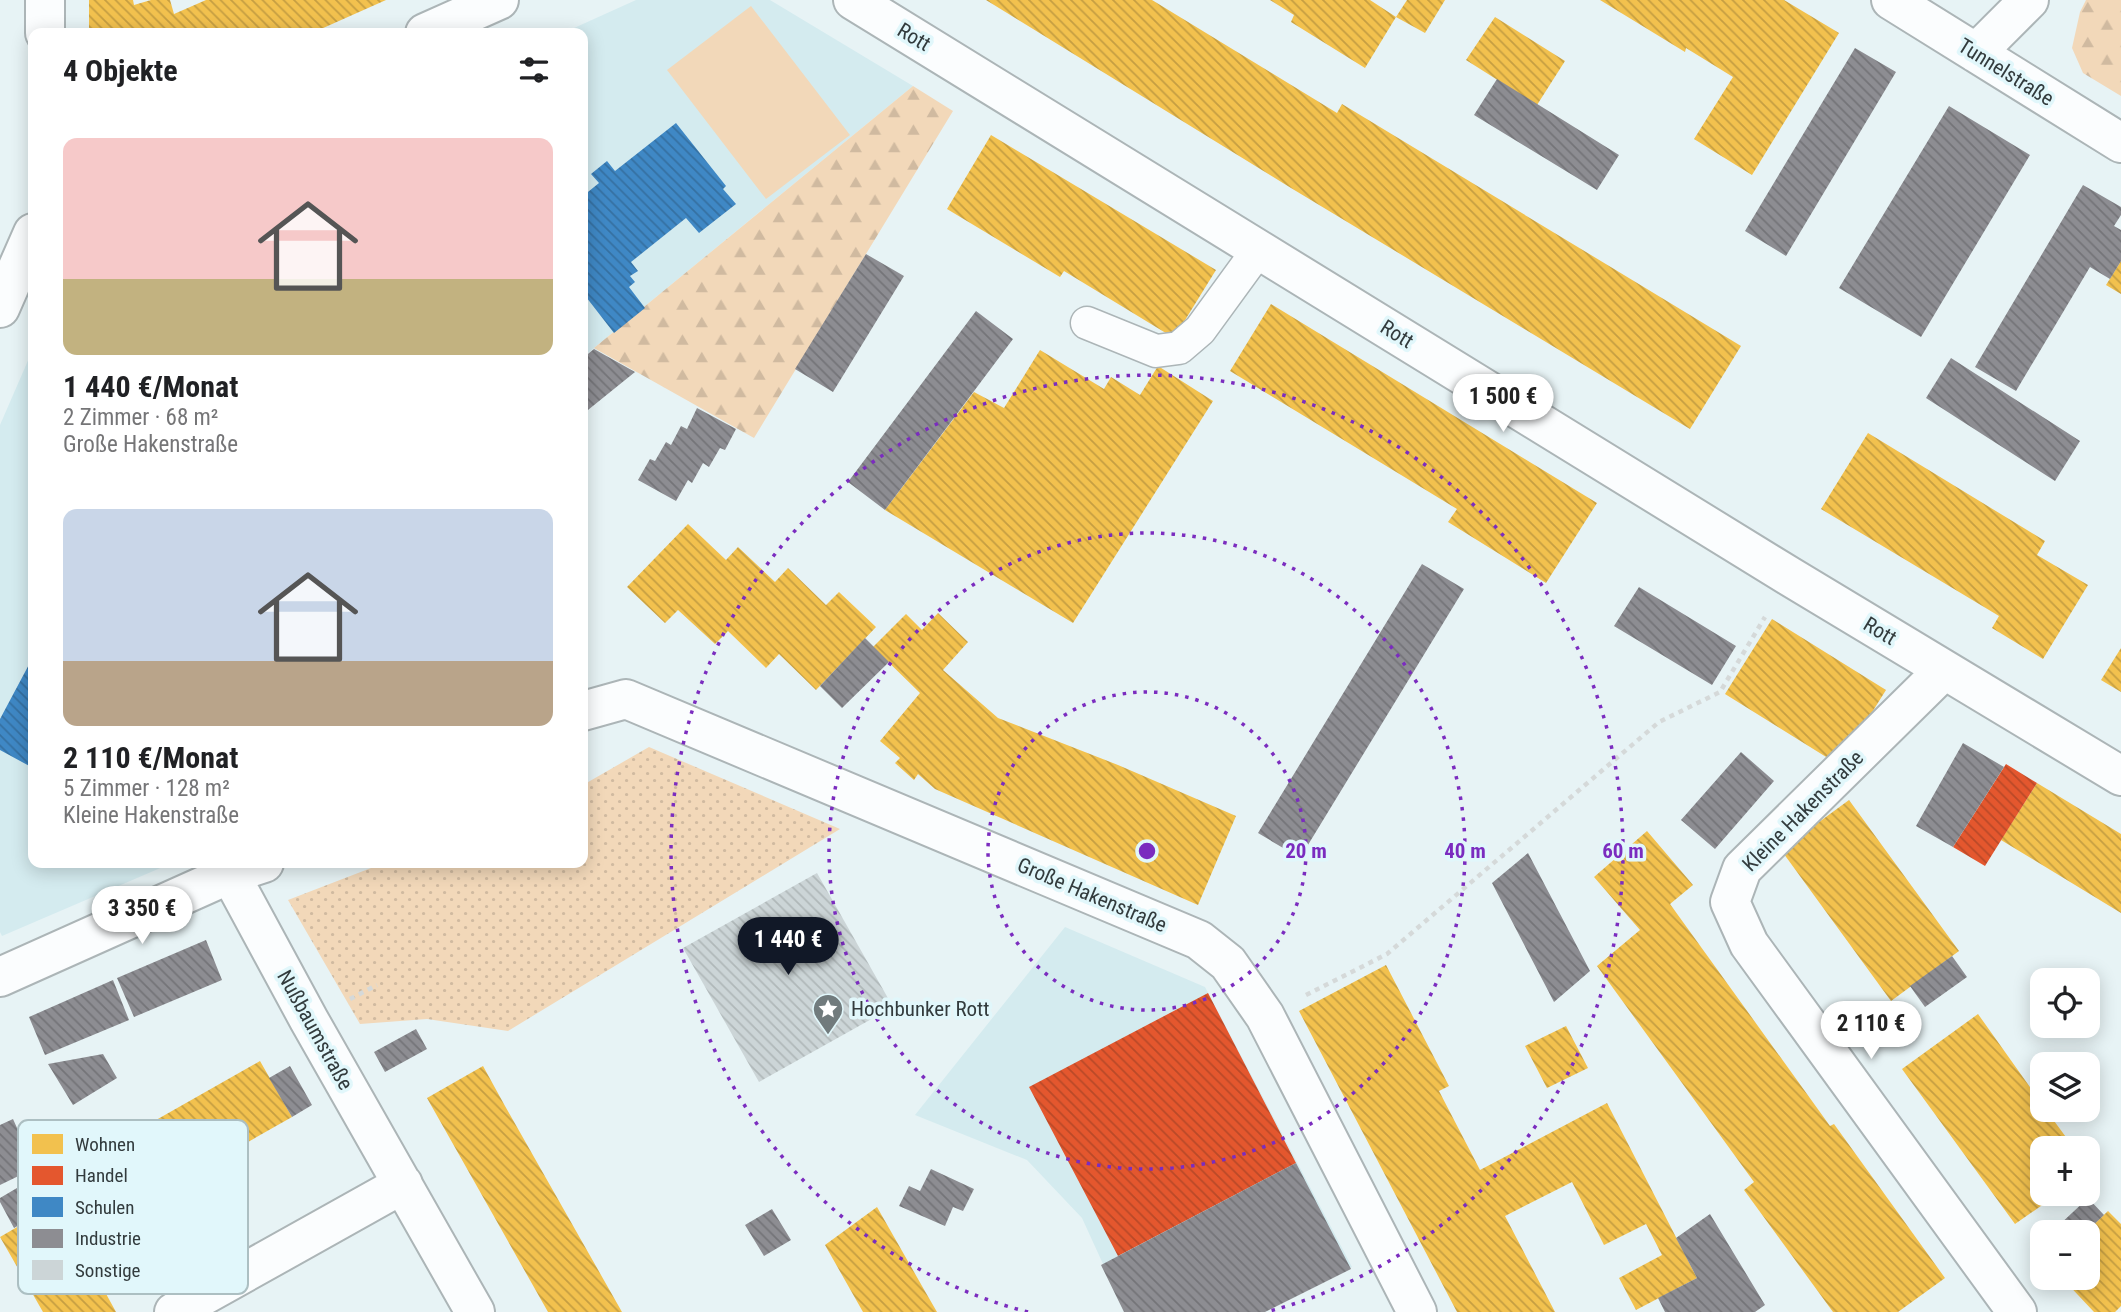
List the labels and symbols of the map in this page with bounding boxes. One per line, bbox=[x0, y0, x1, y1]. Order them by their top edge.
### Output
street label: Rott bbox=[893, 18, 935, 56]
street label: Tunnelstraße bbox=[1954, 33, 2058, 111]
street label: Rott bbox=[1376, 315, 1418, 353]
pin: 1 500 € bbox=[1438, 374, 1568, 434]
street label: Rott bbox=[1859, 612, 1901, 650]
street label: Kleine Hakenstraße bbox=[1738, 746, 1868, 876]
centre of rings bbox=[1135, 839, 1159, 863]
text: 20 m bbox=[1285, 839, 1327, 863]
text: 40 m bbox=[1444, 839, 1486, 863]
text: 60 m bbox=[1602, 839, 1644, 863]
street label: Große Hakenstraße bbox=[1014, 853, 1170, 937]
pin: 3 350 € bbox=[77, 886, 207, 946]
pin: 1 440 € bbox=[723, 918, 853, 977]
street label: Nußbaumstraße bbox=[272, 966, 358, 1094]
place icon: Hochbunker Rott bbox=[811, 992, 845, 1036]
place label: Hochbunker Rott bbox=[851, 997, 990, 1021]
pin: 2 110 € bbox=[1806, 1002, 1936, 1061]
legend bbox=[18, 1120, 248, 1294]
text: Wohnen bbox=[75, 1133, 135, 1156]
text: Handel bbox=[75, 1164, 128, 1187]
text: Schulen bbox=[75, 1196, 134, 1219]
text: Industrie bbox=[75, 1227, 141, 1250]
text: Sonstige bbox=[75, 1259, 141, 1282]

